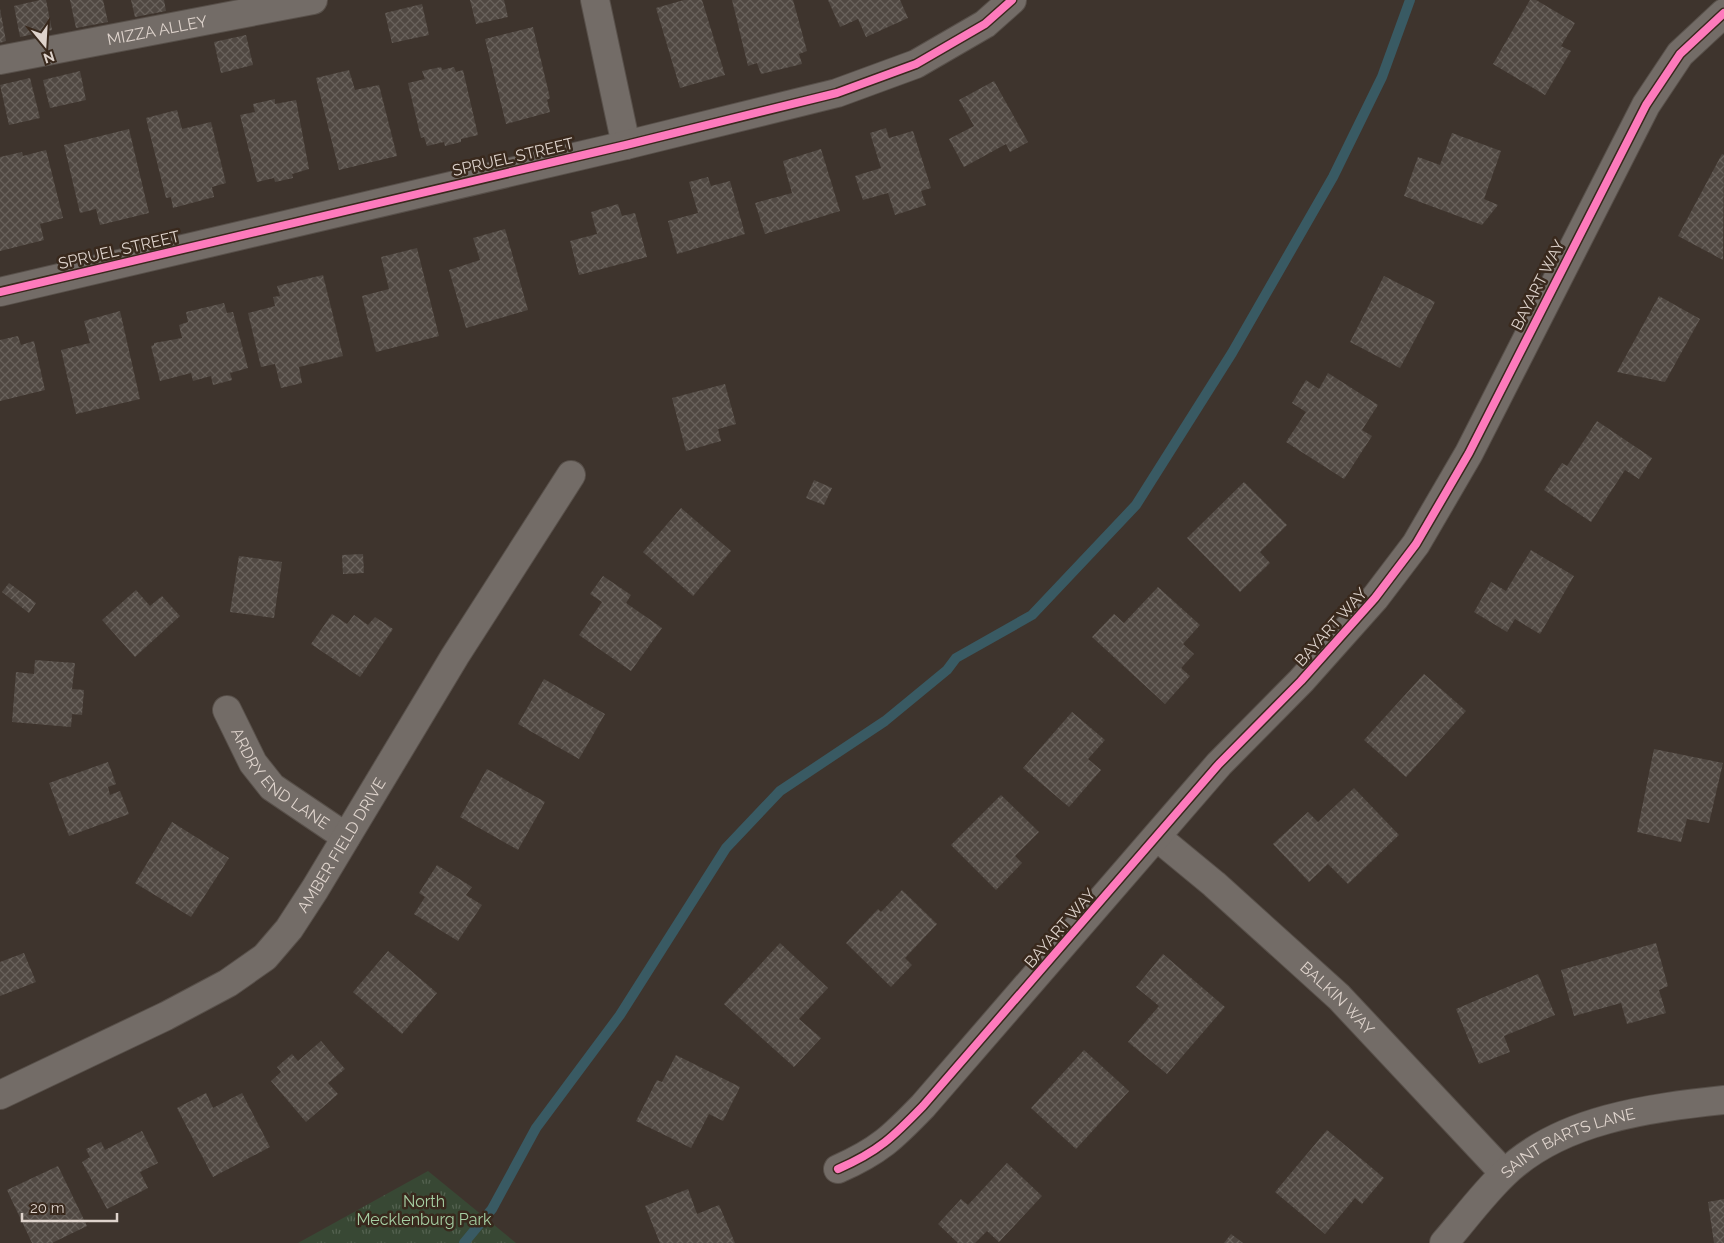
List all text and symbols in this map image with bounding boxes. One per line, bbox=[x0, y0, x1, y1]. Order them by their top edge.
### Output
street label: MIZZA ALLEY bbox=[105, 11, 209, 49]
north arrow bbox=[20, 20, 70, 70]
text: N bbox=[41, 48, 57, 67]
street label: SPRUEL STREET bbox=[450, 134, 576, 180]
street label: SPRUEL STREET bbox=[56, 227, 182, 273]
street label: BAYART WAY bbox=[1507, 236, 1569, 333]
street label: BAYART WAY bbox=[1291, 583, 1372, 670]
street label: ARDRY END LANE bbox=[228, 724, 334, 833]
street label: AMBER FIELD DRIVE bbox=[293, 774, 389, 916]
street label: BAYART WAY bbox=[1020, 884, 1100, 972]
street label: BALKIN WAY bbox=[1297, 957, 1379, 1039]
street label: SAINT BARTS LANE bbox=[1497, 1103, 1637, 1182]
scale bar bbox=[22, 1190, 118, 1222]
park label: North Mecklenburg Park bbox=[356, 1192, 492, 1229]
text: 20 m bbox=[30, 1199, 65, 1217]

